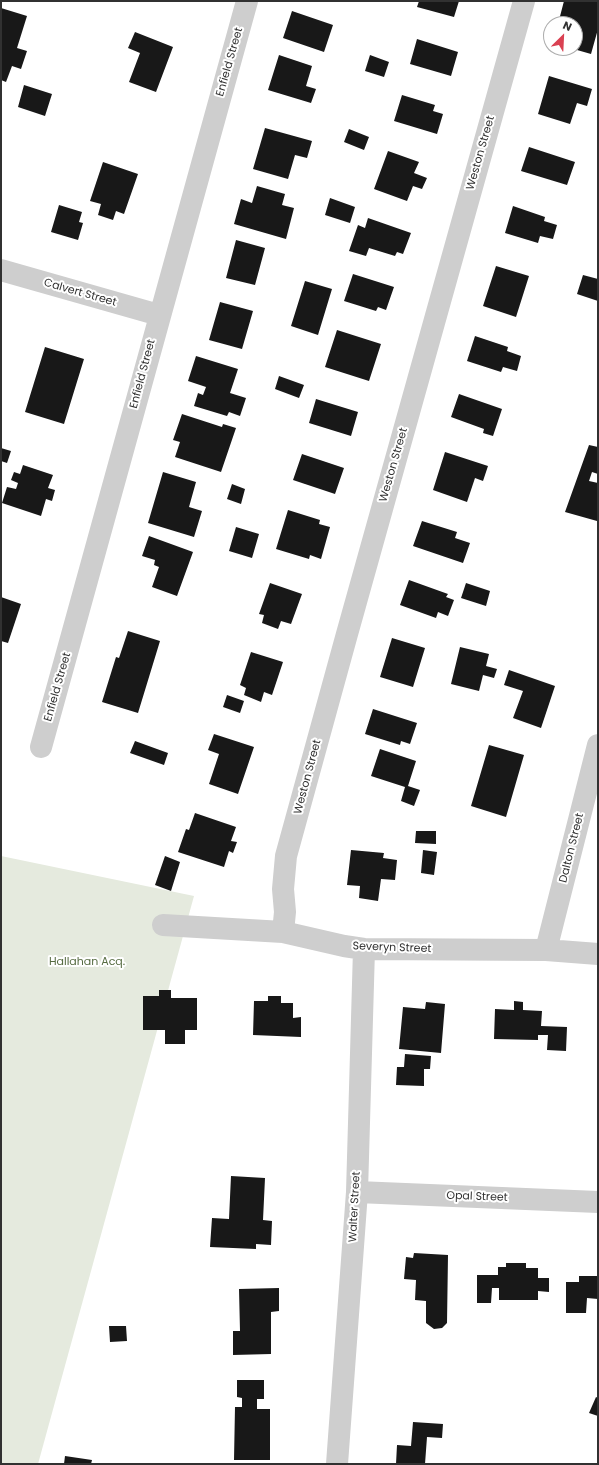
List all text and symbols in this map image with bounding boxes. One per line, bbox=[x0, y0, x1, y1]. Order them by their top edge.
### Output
north arrow bbox=[543, 16, 583, 56]
text: N bbox=[560, 17, 575, 35]
street label: Enfield Street bbox=[214, 26, 246, 98]
street label: Weston Street bbox=[464, 114, 498, 192]
street label: Calvert Street bbox=[42, 276, 118, 310]
street label: Enfield Street bbox=[127, 338, 159, 410]
street label: Weston Street bbox=[377, 426, 411, 504]
street label: Enfield Street bbox=[42, 651, 74, 723]
street label: Weston Street bbox=[292, 738, 324, 816]
street label: Dalton Street bbox=[557, 812, 587, 884]
street label: Severyn Street bbox=[352, 940, 432, 956]
park label: Hallahan Acq. bbox=[49, 955, 125, 969]
street label: Walter Street bbox=[347, 1171, 363, 1243]
street label: Opal Street bbox=[446, 1189, 508, 1205]

